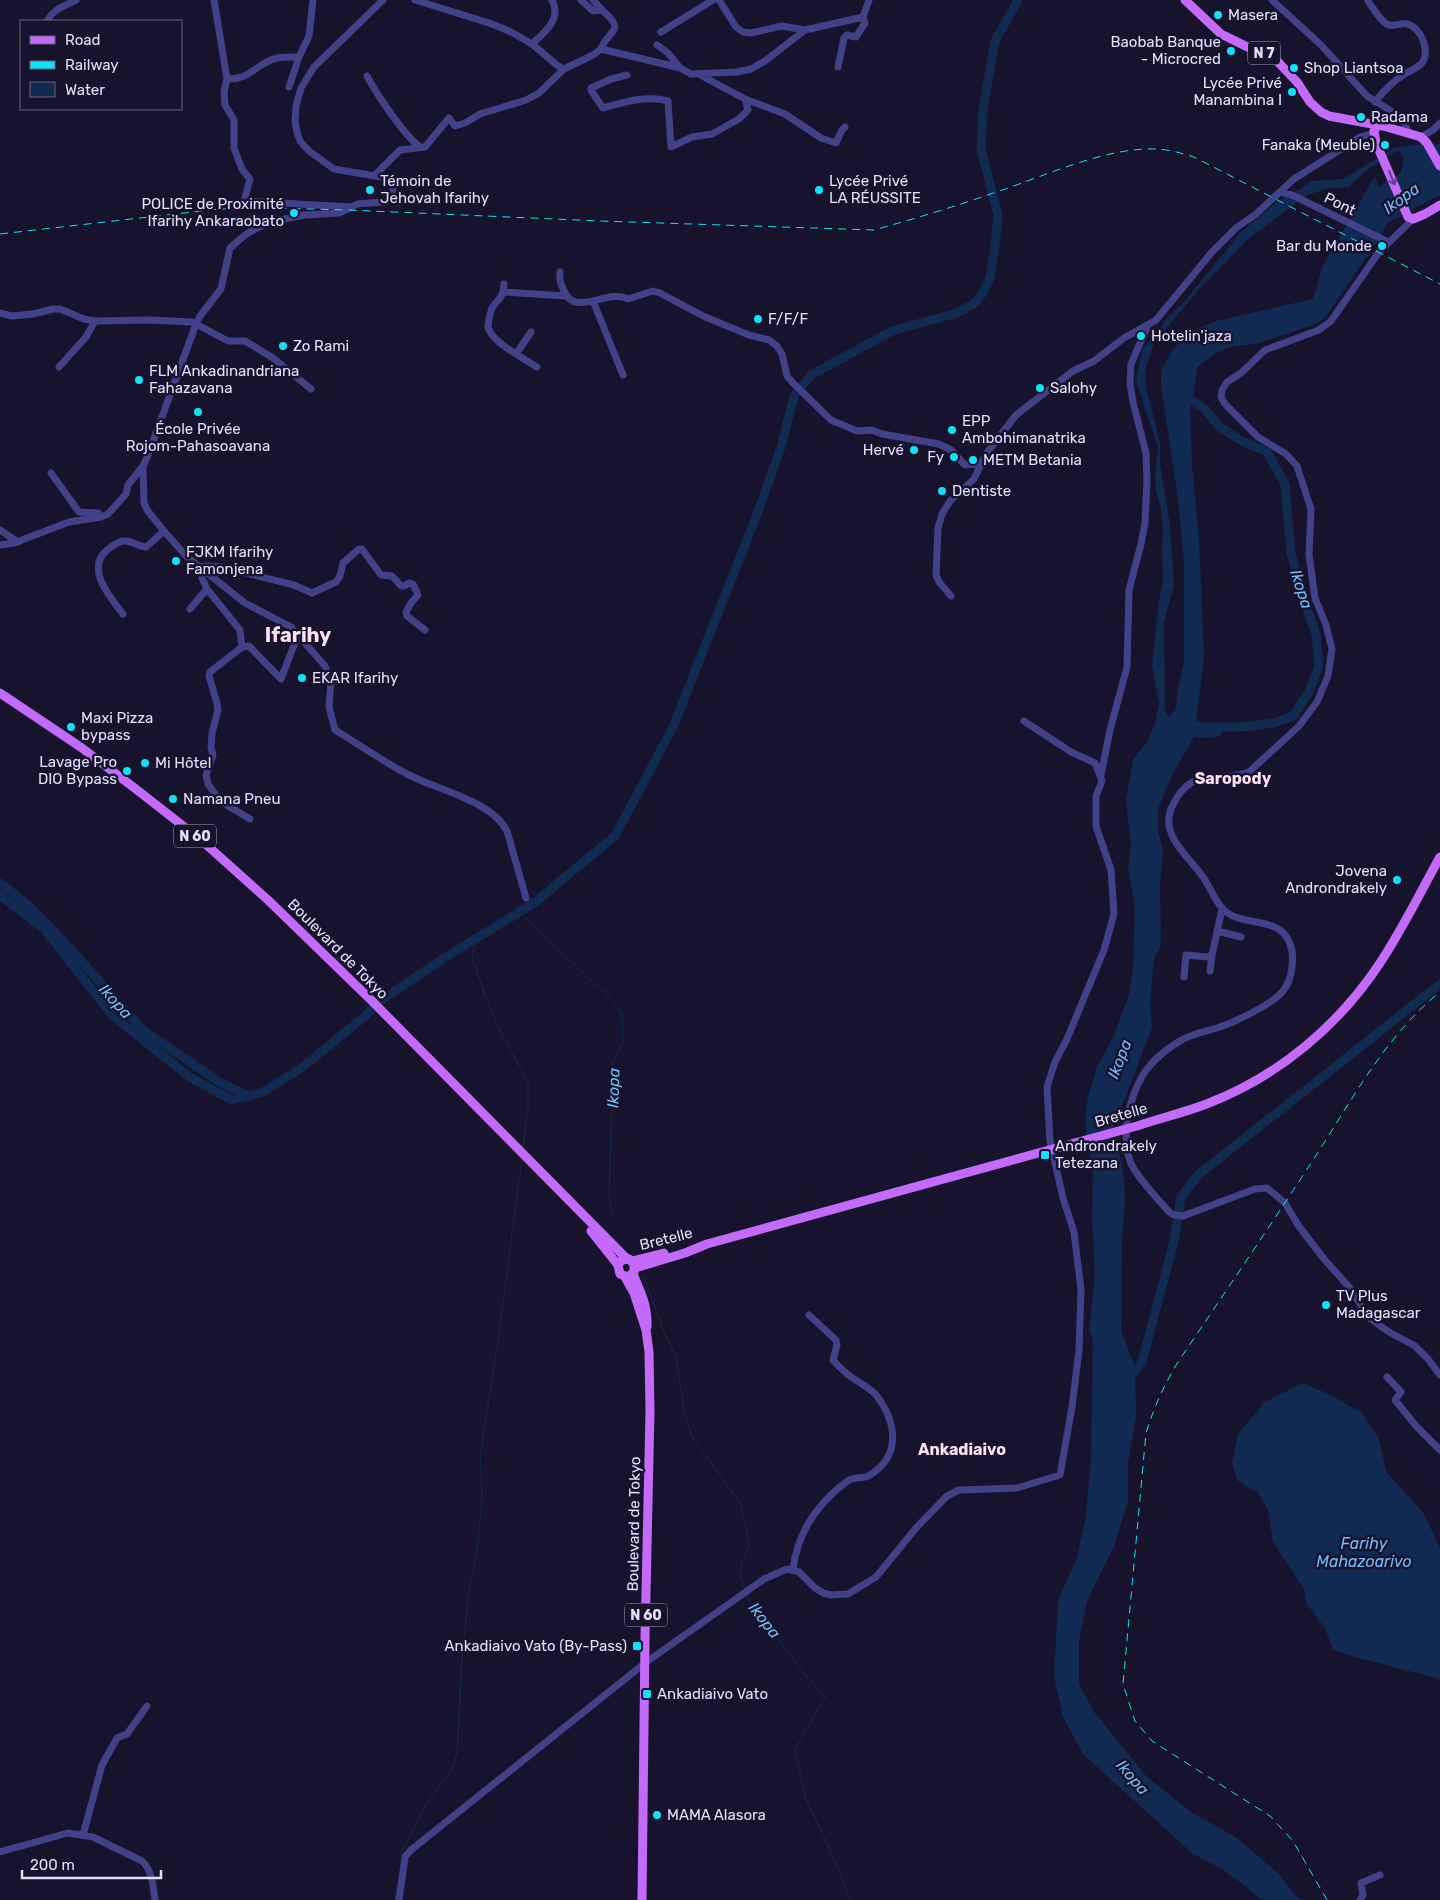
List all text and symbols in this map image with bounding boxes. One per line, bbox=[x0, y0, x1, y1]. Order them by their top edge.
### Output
place label: Masera bbox=[1228, 6, 1278, 24]
marker: Masera bbox=[1212, 9, 1224, 21]
legend bbox=[20, 20, 182, 110]
text: Road bbox=[65, 31, 101, 49]
place label: Baobab Banque - Microcred bbox=[1111, 33, 1221, 68]
road number: N 7 bbox=[1248, 42, 1280, 64]
marker: Baobab Banque - Microcred bbox=[1225, 45, 1237, 57]
text: Railway bbox=[65, 56, 119, 74]
place label: Shop Liantsoa bbox=[1304, 59, 1403, 77]
marker: Shop Liantsoa bbox=[1288, 62, 1300, 74]
place label: Lycée Privé Manambina I bbox=[1193, 74, 1282, 109]
text: Water bbox=[65, 81, 105, 99]
marker: Lycée Privé Manambina I bbox=[1286, 86, 1298, 98]
place label: Radama bbox=[1371, 108, 1428, 126]
marker: Radama bbox=[1355, 111, 1367, 123]
place label: Fanaka (Meuble) bbox=[1262, 136, 1375, 154]
marker: Fanaka (Meuble) bbox=[1379, 139, 1391, 151]
one-way arrow bbox=[1389, 171, 1398, 186]
place label: Témoin de Jehovah Ifarihy bbox=[380, 172, 489, 207]
place label: Lycée Privé LA RÉUSSITE bbox=[829, 172, 921, 207]
water label: Ikopa bbox=[1379, 179, 1423, 218]
marker: Témoin de Jehovah Ifarihy bbox=[364, 184, 376, 196]
marker: Lycée Privé LA RÉUSSITE bbox=[813, 184, 825, 196]
street label: Pont bbox=[1321, 189, 1359, 219]
place label: POLICE de Proximité Ifarihy Ankaraobato bbox=[141, 195, 284, 230]
marker: POLICE de Proximité Ifarihy Ankaraobato bbox=[288, 207, 300, 219]
place label: Bar du Monde bbox=[1276, 237, 1372, 255]
marker: Bar du Monde bbox=[1376, 240, 1388, 252]
place label: F/F/F bbox=[768, 310, 809, 328]
marker: F/F/F bbox=[752, 313, 764, 325]
place label: Hotelin'jaza bbox=[1151, 327, 1232, 345]
marker: Hotelin'jaza bbox=[1135, 330, 1147, 342]
place label: Zo Rami bbox=[293, 337, 349, 355]
marker: Zo Rami bbox=[277, 340, 289, 352]
place label: FLM Ankadinandriana Fahazavana bbox=[149, 362, 299, 397]
marker: FLM Ankadinandriana Fahazavana bbox=[133, 374, 145, 386]
place label: Salohy bbox=[1050, 379, 1097, 397]
marker: Salohy bbox=[1034, 382, 1046, 394]
marker: École Privée Rojom-Pahasoavana bbox=[192, 406, 204, 418]
place label: EPP Ambohimanatrika bbox=[962, 412, 1086, 447]
place label: École Privée Rojom-Pahasoavana bbox=[126, 420, 270, 455]
marker: EPP Ambohimanatrika bbox=[946, 424, 958, 436]
place label: Hervé bbox=[863, 441, 904, 459]
marker: Hervé bbox=[908, 444, 920, 456]
place label: Fy bbox=[927, 448, 944, 466]
marker: Fy bbox=[948, 451, 960, 463]
place label: METM Betania bbox=[983, 451, 1082, 469]
marker: METM Betania bbox=[967, 454, 979, 466]
place label: Dentiste bbox=[952, 482, 1011, 500]
marker: Dentiste bbox=[936, 485, 948, 497]
place label: FJKM Ifarihy Famonjena bbox=[186, 543, 273, 578]
marker: FJKM Ifarihy Famonjena bbox=[170, 555, 182, 567]
water label: Ikopa bbox=[1286, 567, 1317, 611]
district label: Ifarihy bbox=[265, 623, 331, 647]
place label: EKAR Ifarihy bbox=[312, 669, 398, 687]
marker: EKAR Ifarihy bbox=[296, 672, 308, 684]
place label: Maxi Pizza bypass bbox=[81, 709, 153, 744]
marker: Maxi Pizza bypass bbox=[65, 721, 77, 733]
place label: Lavage Pro DIO Bypass bbox=[38, 753, 117, 788]
place label: Mi Hôtel bbox=[155, 754, 211, 772]
marker: Mi Hôtel bbox=[139, 757, 151, 769]
marker: Lavage Pro DIO Bypass bbox=[121, 765, 133, 777]
district label: Saropody bbox=[1195, 769, 1272, 788]
place label: Namana Pneu bbox=[183, 790, 281, 808]
marker: Namana Pneu bbox=[167, 793, 179, 805]
road number: N 60 bbox=[174, 824, 216, 848]
place label: Jovena Androndrakely bbox=[1285, 862, 1387, 897]
marker: Jovena Androndrakely bbox=[1391, 874, 1403, 886]
street label: Boulevard de Tokyo bbox=[284, 895, 392, 1003]
water label: Ikopa bbox=[95, 980, 136, 1023]
water label: Ikopa bbox=[1103, 1037, 1136, 1081]
water label: Ikopa bbox=[603, 1068, 624, 1108]
street label: Bretelle bbox=[1093, 1099, 1149, 1131]
place label: Androndrakely Tetezana bbox=[1055, 1137, 1157, 1172]
marker: Androndrakely Tetezana bbox=[1039, 1149, 1051, 1161]
street label: Bretelle bbox=[638, 1224, 694, 1254]
place label: TV Plus Madagascar bbox=[1336, 1287, 1421, 1322]
marker: TV Plus Madagascar bbox=[1320, 1299, 1332, 1311]
district label: Ankadiaivo bbox=[918, 1440, 1006, 1459]
street label: Boulevard de Tokyo bbox=[624, 1456, 644, 1592]
water label: Farihy Mahazoarivo bbox=[1316, 1534, 1412, 1571]
water label: Ikopa bbox=[745, 1599, 784, 1642]
road number: N 60 bbox=[625, 1604, 667, 1626]
place label: Ankadiaivo Vato (By-Pass) bbox=[445, 1637, 627, 1655]
marker: Ankadiaivo Vato (By-Pass) bbox=[631, 1640, 643, 1652]
place label: Ankadiaivo Vato bbox=[657, 1685, 768, 1703]
marker: Ankadiaivo Vato bbox=[641, 1688, 653, 1700]
water label: Ikopa bbox=[1112, 1756, 1153, 1799]
place label: MAMA Alasora bbox=[667, 1806, 766, 1824]
marker: MAMA Alasora bbox=[651, 1809, 663, 1821]
scale bar bbox=[22, 1848, 161, 1880]
text: 200 m bbox=[30, 1856, 75, 1874]

